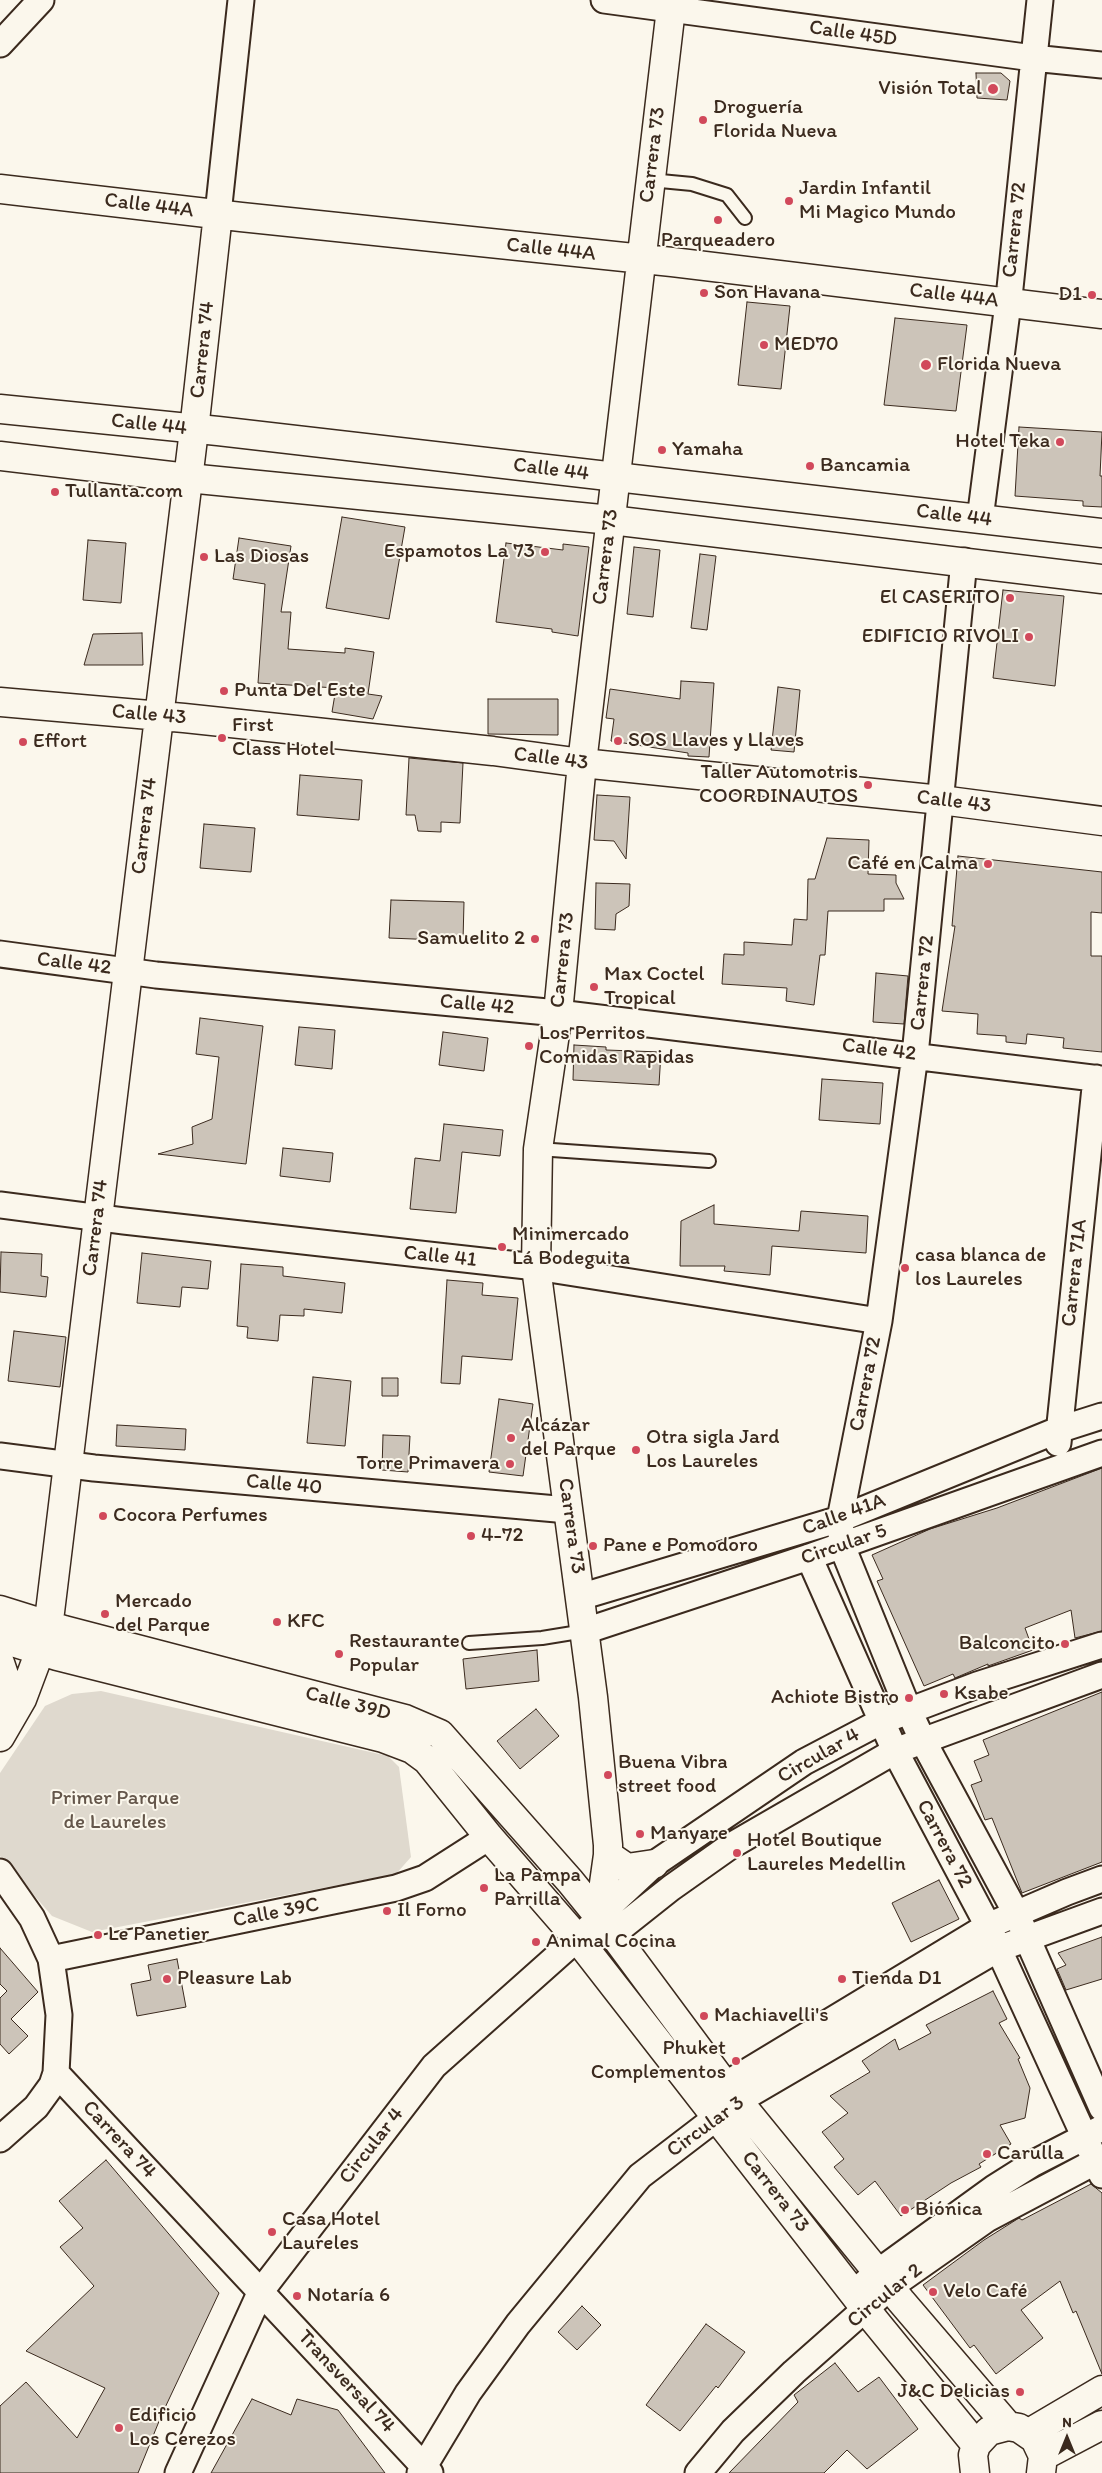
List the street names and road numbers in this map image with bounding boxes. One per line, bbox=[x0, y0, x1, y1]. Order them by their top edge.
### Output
street label: Calle 45D bbox=[807, 15, 899, 53]
street label: Carrera 73 bbox=[635, 106, 671, 204]
street label: Carrera 72 bbox=[997, 181, 1033, 279]
street label: Calle 44A bbox=[103, 188, 195, 224]
street label: Calle 44A bbox=[505, 233, 597, 267]
street label: Calle 44A bbox=[908, 278, 1000, 314]
street label: Carrera 74 bbox=[185, 300, 221, 400]
street label: Calle 44 bbox=[110, 408, 188, 442]
street label: Calle 44 bbox=[512, 453, 590, 487]
street label: Calle 44 bbox=[915, 499, 993, 533]
street label: Carrera 73 bbox=[588, 508, 624, 606]
street label: Calle 43 bbox=[110, 699, 188, 731]
street label: Calle 43 bbox=[512, 742, 590, 776]
street label: Carrera 74 bbox=[127, 776, 163, 876]
street label: Calle 43 bbox=[915, 785, 993, 819]
street label: Carrera 73 bbox=[545, 911, 581, 1009]
street label: Carrera 72 bbox=[905, 934, 941, 1032]
street label: Calle 42 bbox=[35, 947, 113, 981]
street label: Calle 42 bbox=[439, 989, 515, 1021]
street label: Calle 42 bbox=[840, 1033, 918, 1067]
street label: Carrera 74 bbox=[78, 1178, 114, 1278]
street label: Carrera 71A bbox=[1057, 1218, 1093, 1328]
street label: Calle 41 bbox=[402, 1241, 478, 1273]
street label: Carrera 72 bbox=[844, 1334, 888, 1434]
street label: Calle 40 bbox=[245, 1469, 323, 1501]
street label: Carrera 73 bbox=[552, 1476, 590, 1576]
street label: Calle 41A bbox=[799, 1488, 889, 1542]
street label: Circular 5 bbox=[798, 1519, 890, 1571]
street label: Calle 39D bbox=[303, 1681, 393, 1727]
street label: Circular 4 bbox=[773, 1722, 865, 1790]
street label: Carrera 72 bbox=[910, 1796, 978, 1892]
street label: Calle 39C bbox=[231, 1892, 321, 1934]
street label: Circular 3 bbox=[662, 2090, 750, 2164]
street label: Carrera 74 bbox=[76, 2096, 162, 2184]
street label: Circular 4 bbox=[334, 2102, 410, 2190]
street label: Carrera 73 bbox=[735, 2146, 815, 2238]
street label: Circular 2 bbox=[842, 2258, 928, 2334]
street label: Transversal 74 bbox=[292, 2325, 400, 2439]

